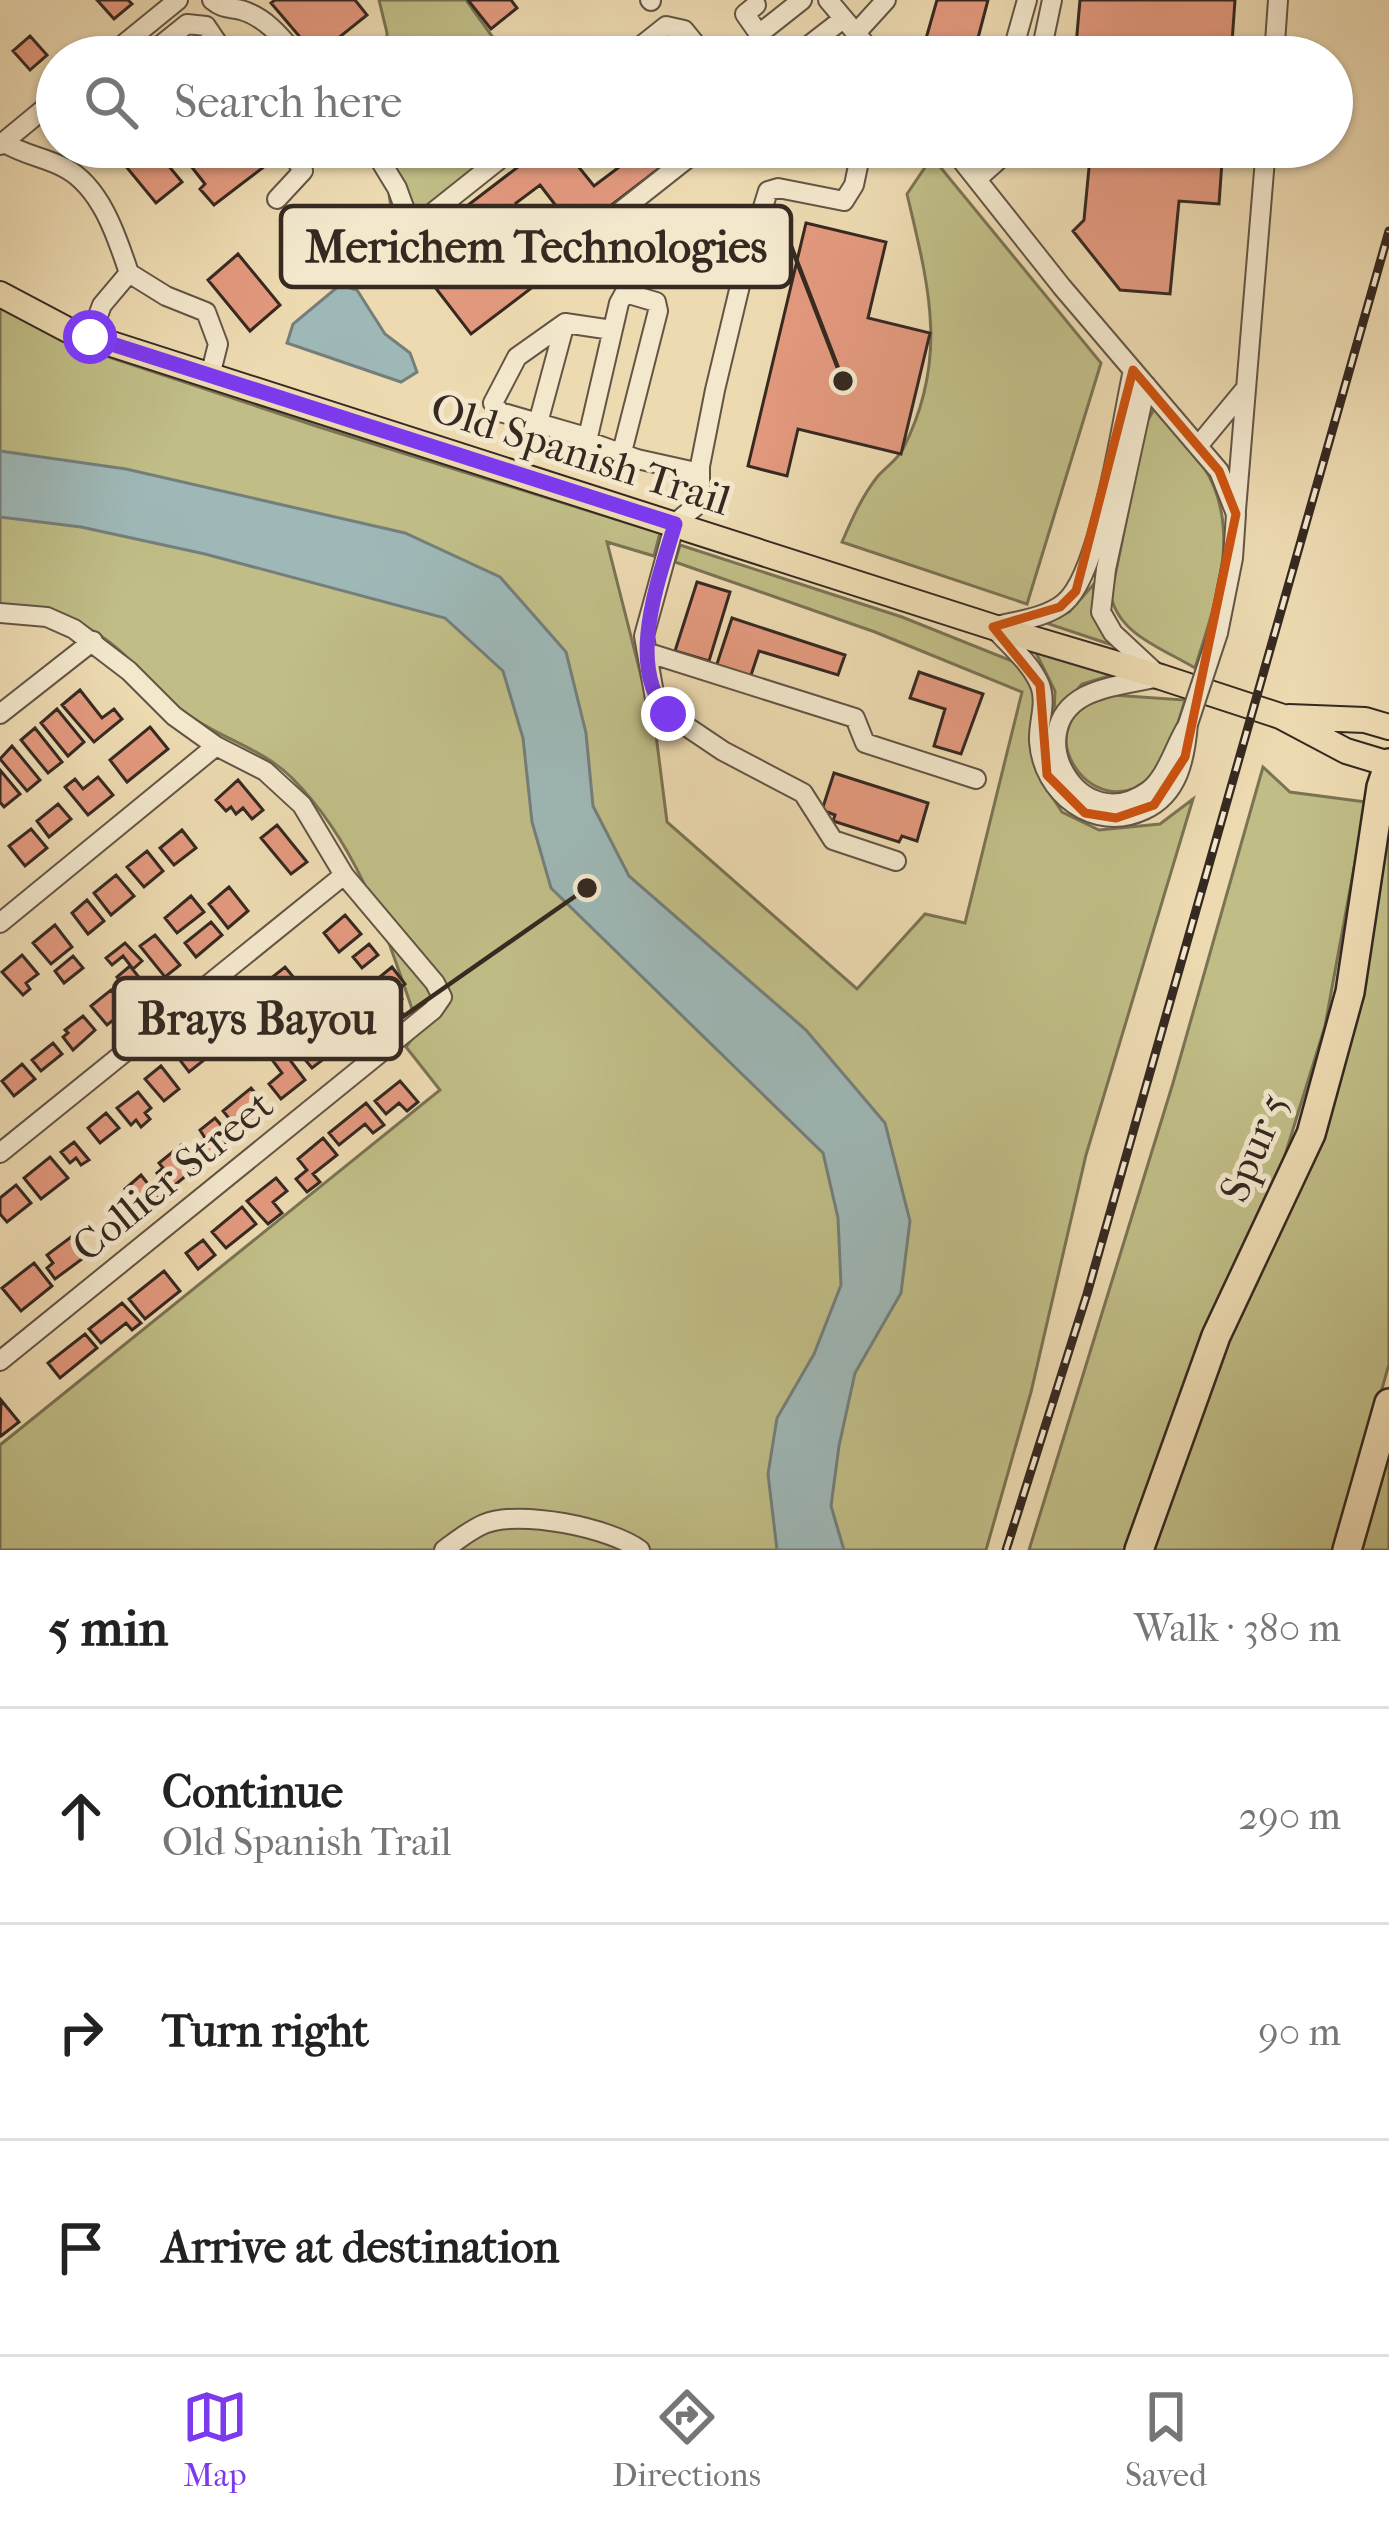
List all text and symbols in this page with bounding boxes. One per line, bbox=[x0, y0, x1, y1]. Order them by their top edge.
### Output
search box bbox=[36, 36, 1353, 168]
icon: search bbox=[78, 69, 144, 135]
text: Search here bbox=[174, 76, 402, 129]
callout: Merichem Technologies bbox=[281, 206, 791, 287]
text: Merichem Technologies bbox=[305, 221, 767, 274]
route start bbox=[63, 310, 117, 364]
street label: Old Spanish Trail bbox=[425, 383, 736, 526]
route end bbox=[641, 687, 695, 741]
callout: Brays Bayou bbox=[114, 978, 401, 1059]
text: Brays Bayou bbox=[138, 993, 377, 1046]
street label: Collier Street bbox=[63, 1081, 283, 1272]
street label: Spur 5 bbox=[1210, 1086, 1299, 1209]
text: 5 min bbox=[48, 1598, 168, 1658]
text: Walk · 380 m bbox=[1134, 1605, 1341, 1651]
text: Continue bbox=[162, 1766, 343, 1819]
icon: ahead bbox=[48, 1783, 114, 1849]
text: 290 m bbox=[1238, 1793, 1341, 1839]
text: Old Spanish Trail bbox=[162, 1819, 452, 1865]
icon: right bbox=[48, 1999, 114, 2065]
text: Turn right bbox=[162, 2005, 369, 2058]
text: 90 m bbox=[1258, 2009, 1341, 2055]
icon: arrive bbox=[48, 2215, 114, 2281]
text: Arrive at destination bbox=[162, 2221, 559, 2274]
tab: Map bbox=[182, 2384, 248, 2495]
tab: Directions bbox=[612, 2384, 761, 2495]
tab: Saved bbox=[1125, 2384, 1207, 2495]

